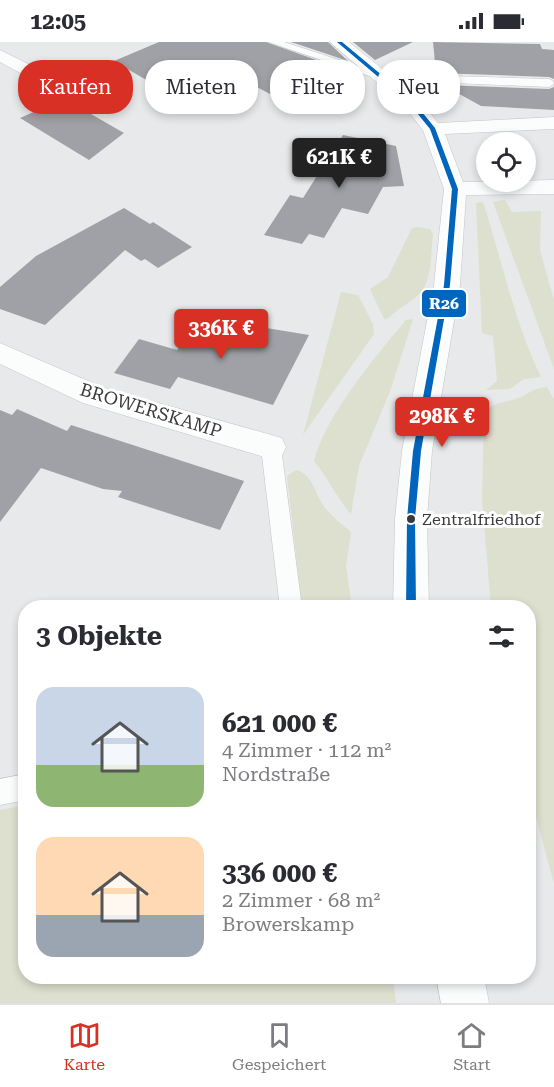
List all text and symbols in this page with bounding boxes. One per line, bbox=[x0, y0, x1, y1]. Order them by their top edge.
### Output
text: 12:05 bbox=[30, 9, 86, 34]
chip: Kaufen bbox=[18, 60, 133, 114]
chip: Mieten bbox=[145, 60, 258, 114]
chip: Filter bbox=[270, 60, 365, 114]
chip: Neu bbox=[377, 60, 460, 114]
map controls bbox=[476, 132, 536, 192]
button: locate bbox=[476, 132, 536, 192]
pin: 621K € bbox=[290, 138, 388, 189]
text: 621K € bbox=[306, 145, 372, 169]
line badge: R26 bbox=[421, 289, 467, 318]
text: R26 bbox=[429, 294, 459, 313]
pin: 336K € bbox=[172, 309, 270, 360]
text: 336K € bbox=[188, 316, 254, 340]
street label: BROWERSKAMP bbox=[78, 378, 224, 442]
pin: 298K € bbox=[393, 397, 491, 448]
text: 298K € bbox=[409, 404, 475, 428]
place label: Zentralfriedhof bbox=[422, 510, 541, 529]
marker: Zentralfriedhof bbox=[405, 513, 417, 525]
icon: filters bbox=[485, 620, 518, 653]
text: 3 Objekte bbox=[36, 621, 162, 651]
text: 621 000 € bbox=[222, 708, 337, 738]
icon: home bbox=[84, 711, 156, 783]
text: 4 Zimmer · 112 m² bbox=[222, 738, 391, 762]
text: Nordstraße bbox=[222, 762, 330, 786]
text: 336 000 € bbox=[222, 858, 337, 888]
icon: home bbox=[84, 861, 156, 933]
text: 2 Zimmer · 68 m² bbox=[222, 888, 380, 912]
text: Browerskamp bbox=[222, 912, 354, 936]
tab: Karte bbox=[63, 1019, 105, 1074]
tab: Gespeichert bbox=[232, 1019, 326, 1074]
tab: Start bbox=[453, 1019, 490, 1074]

